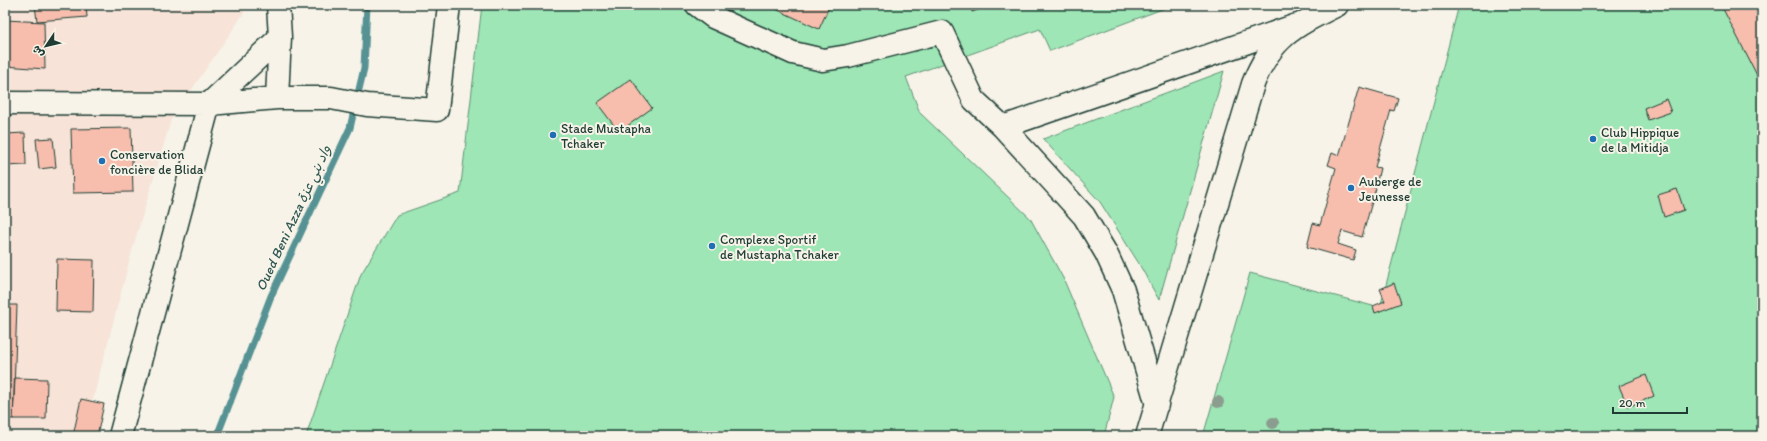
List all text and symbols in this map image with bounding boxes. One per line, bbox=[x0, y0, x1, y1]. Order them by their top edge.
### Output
north arrow bbox=[26, 26, 66, 66]
text: ش bbox=[29, 43, 47, 60]
place label: Stade Mustapha Tchaker bbox=[561, 121, 652, 151]
place label: Club Hippique de la Mitidja bbox=[1601, 125, 1679, 155]
marker: Stade Mustapha Tchaker bbox=[548, 130, 558, 140]
marker: Club Hippique de la Mitidja bbox=[1588, 134, 1598, 144]
water label: Oued Beni Azza واد بني عزة bbox=[252, 142, 339, 295]
place label: Conservation foncière de Blida bbox=[110, 147, 204, 177]
marker: Conservation foncière de Blida bbox=[97, 156, 107, 166]
place label: Auberge de Jeunesse bbox=[1359, 174, 1421, 204]
marker: Auberge de Jeunesse bbox=[1346, 183, 1356, 193]
place label: Complexe Sportif de Mustapha Tchaker bbox=[720, 232, 840, 262]
marker: Complexe Sportif de Mustapha Tchaker bbox=[707, 241, 717, 251]
scale bar bbox=[1613, 389, 1687, 415]
text: 20 m bbox=[1619, 396, 1646, 410]

